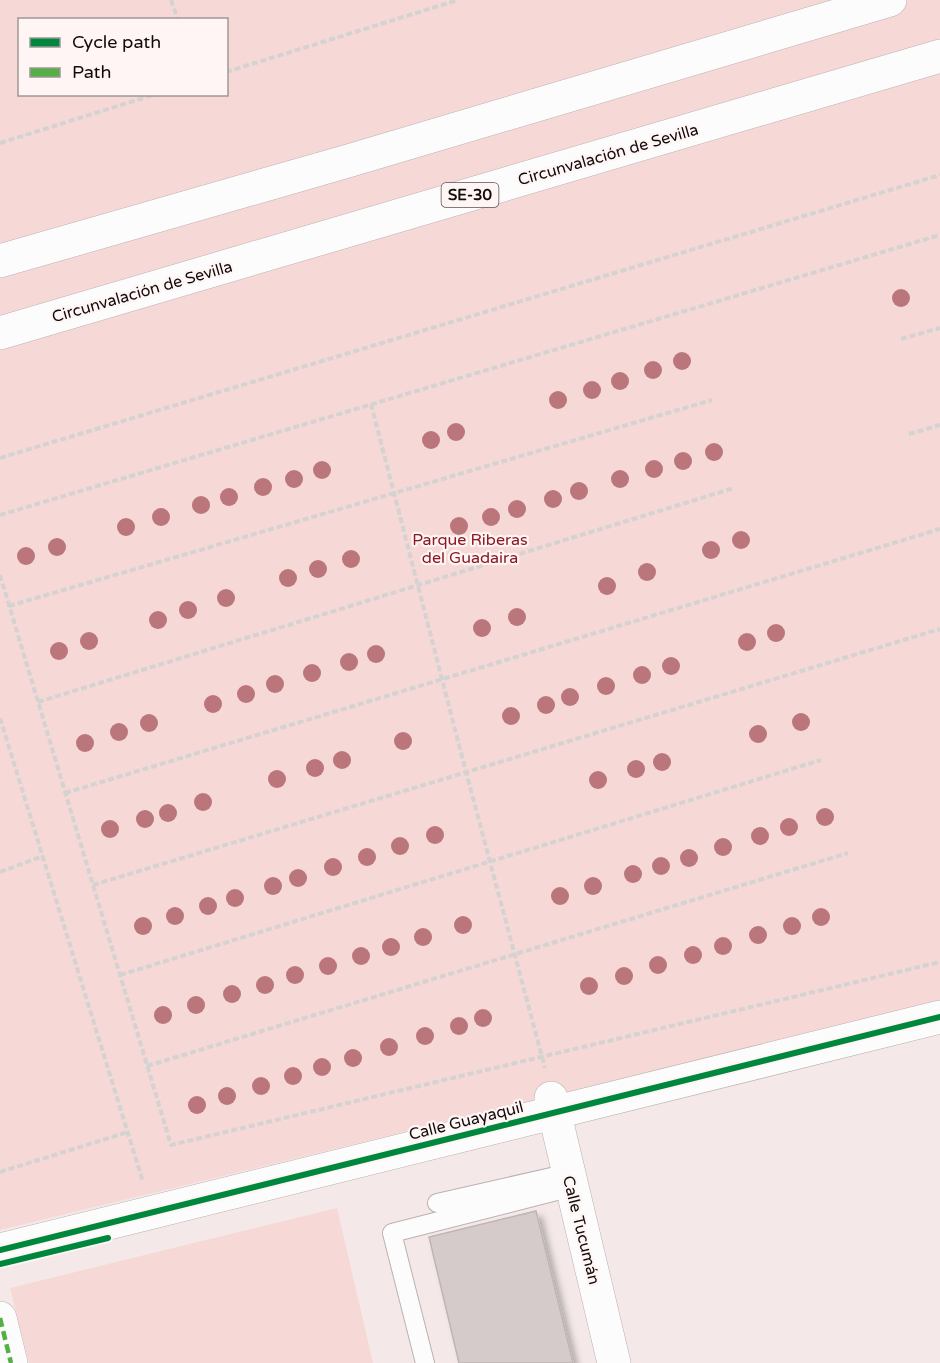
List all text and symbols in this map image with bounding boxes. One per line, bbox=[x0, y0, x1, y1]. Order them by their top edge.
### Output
legend bbox=[18, 18, 228, 96]
text: Cycle path bbox=[72, 31, 161, 53]
text: Path bbox=[72, 61, 111, 83]
street label: Circunvalación de Sevilla bbox=[516, 120, 701, 190]
road number: SE-30 bbox=[442, 183, 498, 207]
street label: Circunvalación de Sevilla bbox=[50, 257, 235, 327]
park label: Parque Riberas del Guadaira bbox=[412, 530, 528, 568]
street label: Calle Guayaquil bbox=[407, 1097, 526, 1145]
street label: Calle Tucumán bbox=[558, 1174, 604, 1287]

